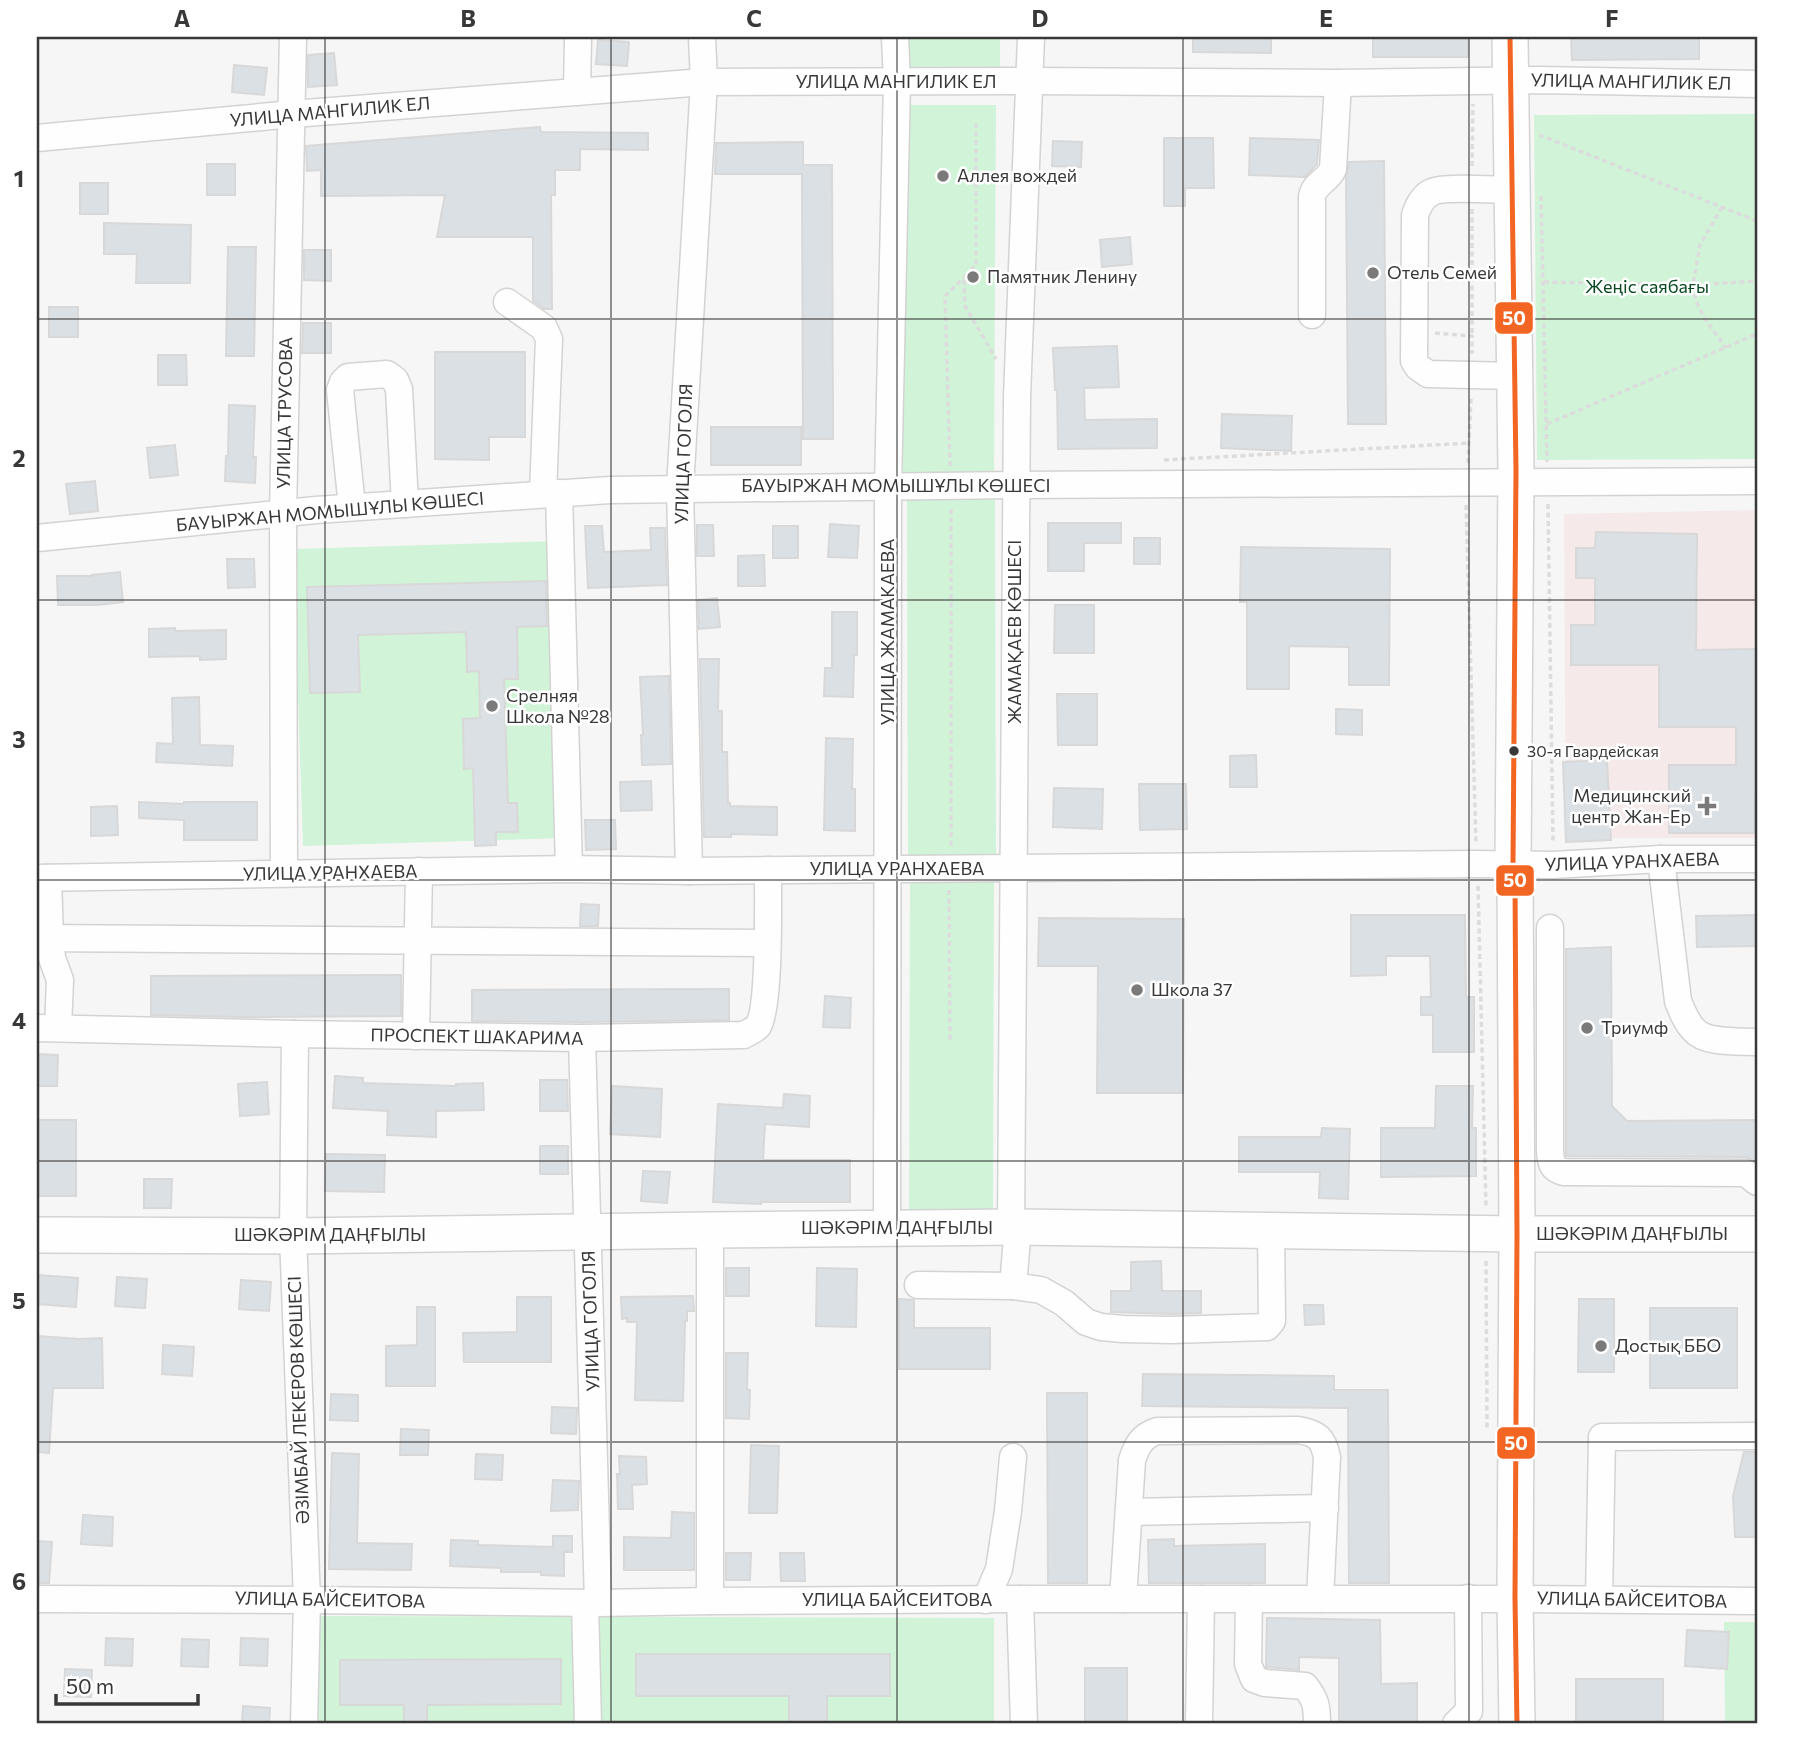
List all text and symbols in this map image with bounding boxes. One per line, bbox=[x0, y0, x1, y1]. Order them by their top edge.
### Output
text: A bbox=[174, 4, 191, 32]
text: B bbox=[460, 4, 476, 32]
text: C bbox=[746, 4, 762, 32]
text: D bbox=[1032, 4, 1049, 32]
text: E bbox=[1319, 4, 1333, 32]
text: F bbox=[1605, 4, 1619, 32]
street label: УЛИЦА МАНГИЛИК ЕЛ bbox=[1530, 68, 1732, 94]
street label: УЛИЦА МАНГИЛИК ЕЛ bbox=[796, 70, 996, 92]
street label: УЛИЦА МАНГИЛИК ЕЛ bbox=[229, 91, 431, 131]
text: 1 bbox=[14, 164, 24, 192]
place label: Аллея вождей bbox=[957, 164, 1077, 186]
marker: Аллея вождей bbox=[935, 168, 951, 184]
place label: Отель Семей bbox=[1387, 261, 1497, 283]
place label: Памятник Ленину bbox=[987, 265, 1137, 287]
marker: Отель Семей bbox=[1365, 265, 1381, 281]
marker: Памятник Ленину bbox=[965, 269, 981, 285]
park label: Жеңіс саябағы bbox=[1585, 275, 1709, 297]
line badge: 50 bbox=[1494, 301, 1534, 335]
text: 50 bbox=[1502, 306, 1526, 329]
street label: УЛИЦА ТРУСОВА bbox=[272, 337, 296, 489]
street label: УЛИЦА ГОГОЛЯ bbox=[670, 383, 696, 525]
text: 2 bbox=[12, 444, 26, 472]
street label: БАУЫРЖАН МОМЫШҰЛЫ КӨШЕСІ bbox=[741, 474, 1051, 496]
street label: БАУЫРЖАН МОМЫШҰЛЫ КӨШЕСІ bbox=[175, 487, 485, 535]
street label: УЛИЦА ЖАМАКАЕВА bbox=[876, 538, 898, 726]
street label: ЖАМАҚАЕВ КӨШЕСІ bbox=[1003, 540, 1025, 724]
place label: Срелняя Школа №28 bbox=[506, 684, 610, 727]
marker: Срелняя Школа №28 bbox=[484, 698, 500, 714]
text: 3 bbox=[12, 725, 26, 753]
place label: 30-я Гвардейская bbox=[1527, 741, 1659, 760]
marker: 30-я Гвардейская bbox=[1507, 744, 1521, 758]
place label: Медицинский центр Жан-Ер bbox=[1571, 784, 1691, 827]
marker: Медицинский центр Жан-Ер bbox=[1697, 796, 1717, 816]
street label: УЛИЦА УРАНХАЕВА bbox=[1544, 847, 1720, 875]
street label: УЛИЦА УРАНХАЕВА bbox=[810, 857, 984, 879]
street label: УЛИЦА УРАНХАЕВА bbox=[242, 859, 418, 885]
line badge: 50 bbox=[1495, 864, 1535, 897]
text: 50 bbox=[1503, 868, 1527, 891]
place label: Школа 37 bbox=[1151, 978, 1233, 1000]
marker: Школа 37 bbox=[1129, 982, 1145, 998]
text: 4 bbox=[12, 1006, 26, 1034]
place label: Триумф bbox=[1601, 1016, 1668, 1038]
marker: Триумф bbox=[1579, 1020, 1595, 1036]
street label: ПРОСПЕКТ ШАКАРИМА bbox=[370, 1023, 584, 1049]
street label: ШӘКӘРІМ ДАҢҒЫЛЫ bbox=[801, 1216, 993, 1238]
street label: ШӘКӘРІМ ДАҢҒЫЛЫ bbox=[1536, 1222, 1728, 1244]
street label: ШӘКӘРІМ ДАҢҒЫЛЫ bbox=[234, 1223, 426, 1245]
street label: УЛИЦА ГОГОЛЯ bbox=[577, 1250, 603, 1392]
street label: ӘЗІМБАЙ ЛЕКЕРОВ КӨШЕСІ bbox=[283, 1275, 313, 1525]
text: 5 bbox=[12, 1286, 26, 1314]
place label: Достық ББО bbox=[1615, 1334, 1721, 1356]
marker: Достық ББО bbox=[1593, 1338, 1609, 1354]
line badge: 50 bbox=[1496, 1426, 1536, 1460]
text: 50 bbox=[1504, 1431, 1528, 1454]
text: 6 bbox=[12, 1567, 26, 1595]
street label: УЛИЦА БАЙСЕИТОВА bbox=[234, 1586, 426, 1612]
street label: УЛИЦА БАЙСЕИТОВА bbox=[1536, 1586, 1728, 1612]
street label: УЛИЦА БАЙСЕИТОВА bbox=[802, 1588, 992, 1610]
scale bar bbox=[56, 1663, 198, 1707]
text: 50 m bbox=[66, 1673, 114, 1698]

